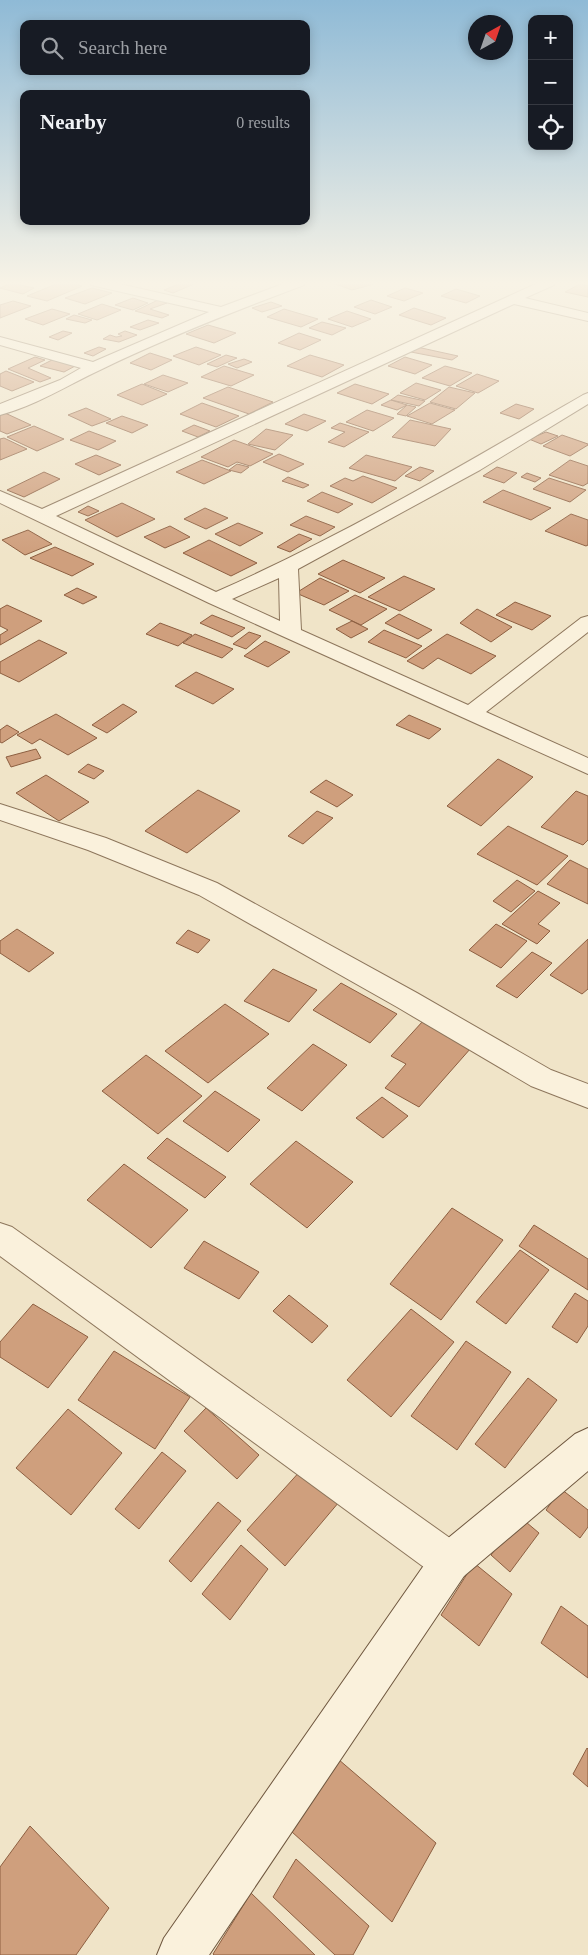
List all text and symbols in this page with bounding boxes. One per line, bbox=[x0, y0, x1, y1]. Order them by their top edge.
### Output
north arrow bbox=[468, 15, 513, 60]
map controls bbox=[528, 15, 573, 150]
button: + bbox=[528, 15, 573, 60]
search box bbox=[20, 20, 310, 75]
icon: search bbox=[38, 34, 66, 62]
text: Search here bbox=[78, 37, 167, 58]
button: − bbox=[528, 60, 573, 105]
button: locate bbox=[528, 105, 573, 150]
text: Nearby bbox=[40, 110, 107, 134]
text: 0 results bbox=[236, 114, 290, 131]

